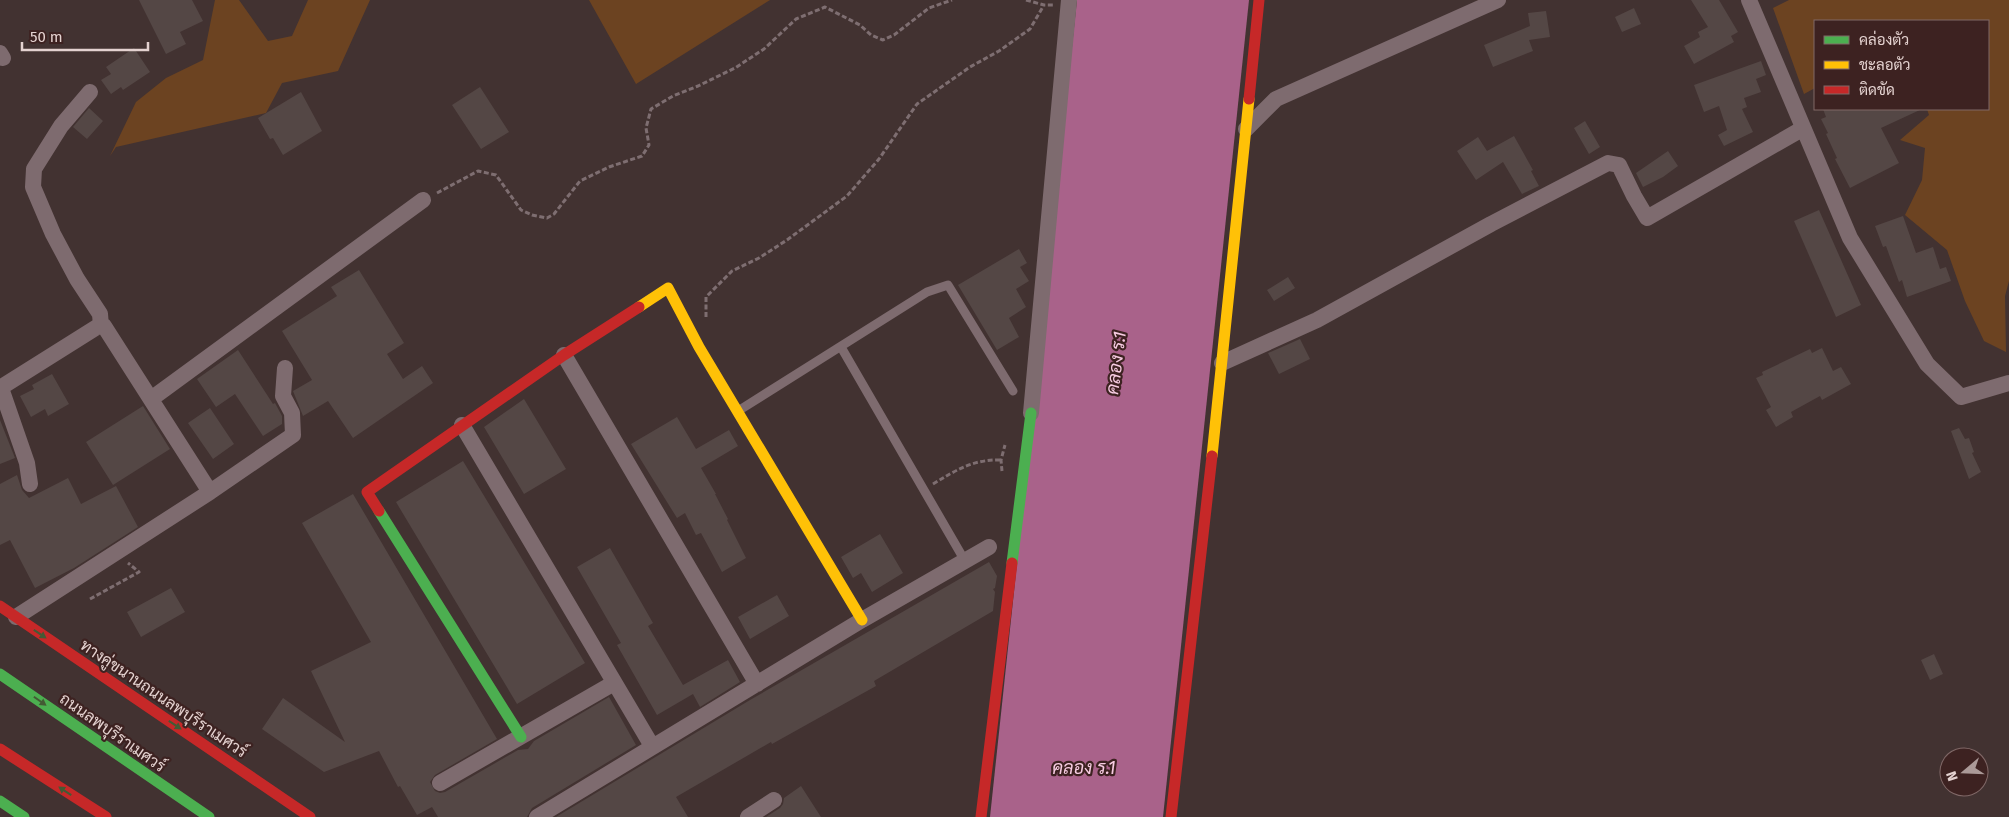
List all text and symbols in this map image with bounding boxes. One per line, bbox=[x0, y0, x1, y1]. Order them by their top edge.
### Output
scale bar bbox=[22, 20, 149, 52]
legend bbox=[1814, 20, 1989, 110]
text: 50 m bbox=[30, 28, 63, 46]
text: คล่องตัว bbox=[1859, 30, 1909, 49]
text: ชะลอตัว bbox=[1859, 56, 1910, 74]
text: ติดขัด bbox=[1859, 81, 1895, 99]
water label: คลอง ร.1 bbox=[1101, 330, 1131, 396]
one-way arrow bbox=[34, 629, 47, 639]
street label: ทางคู่ขนานถนนลพบุรีราเมศวร์ bbox=[77, 635, 251, 761]
street label: ถนนลพบุรีราเมศวร์ bbox=[57, 688, 169, 776]
one-way arrow bbox=[33, 696, 47, 706]
one-way arrow bbox=[168, 720, 182, 730]
north arrow bbox=[1939, 747, 1989, 797]
water label: คลอง ร.1 bbox=[1052, 757, 1116, 779]
text: N bbox=[1943, 769, 1962, 783]
one-way arrow bbox=[58, 786, 72, 795]

